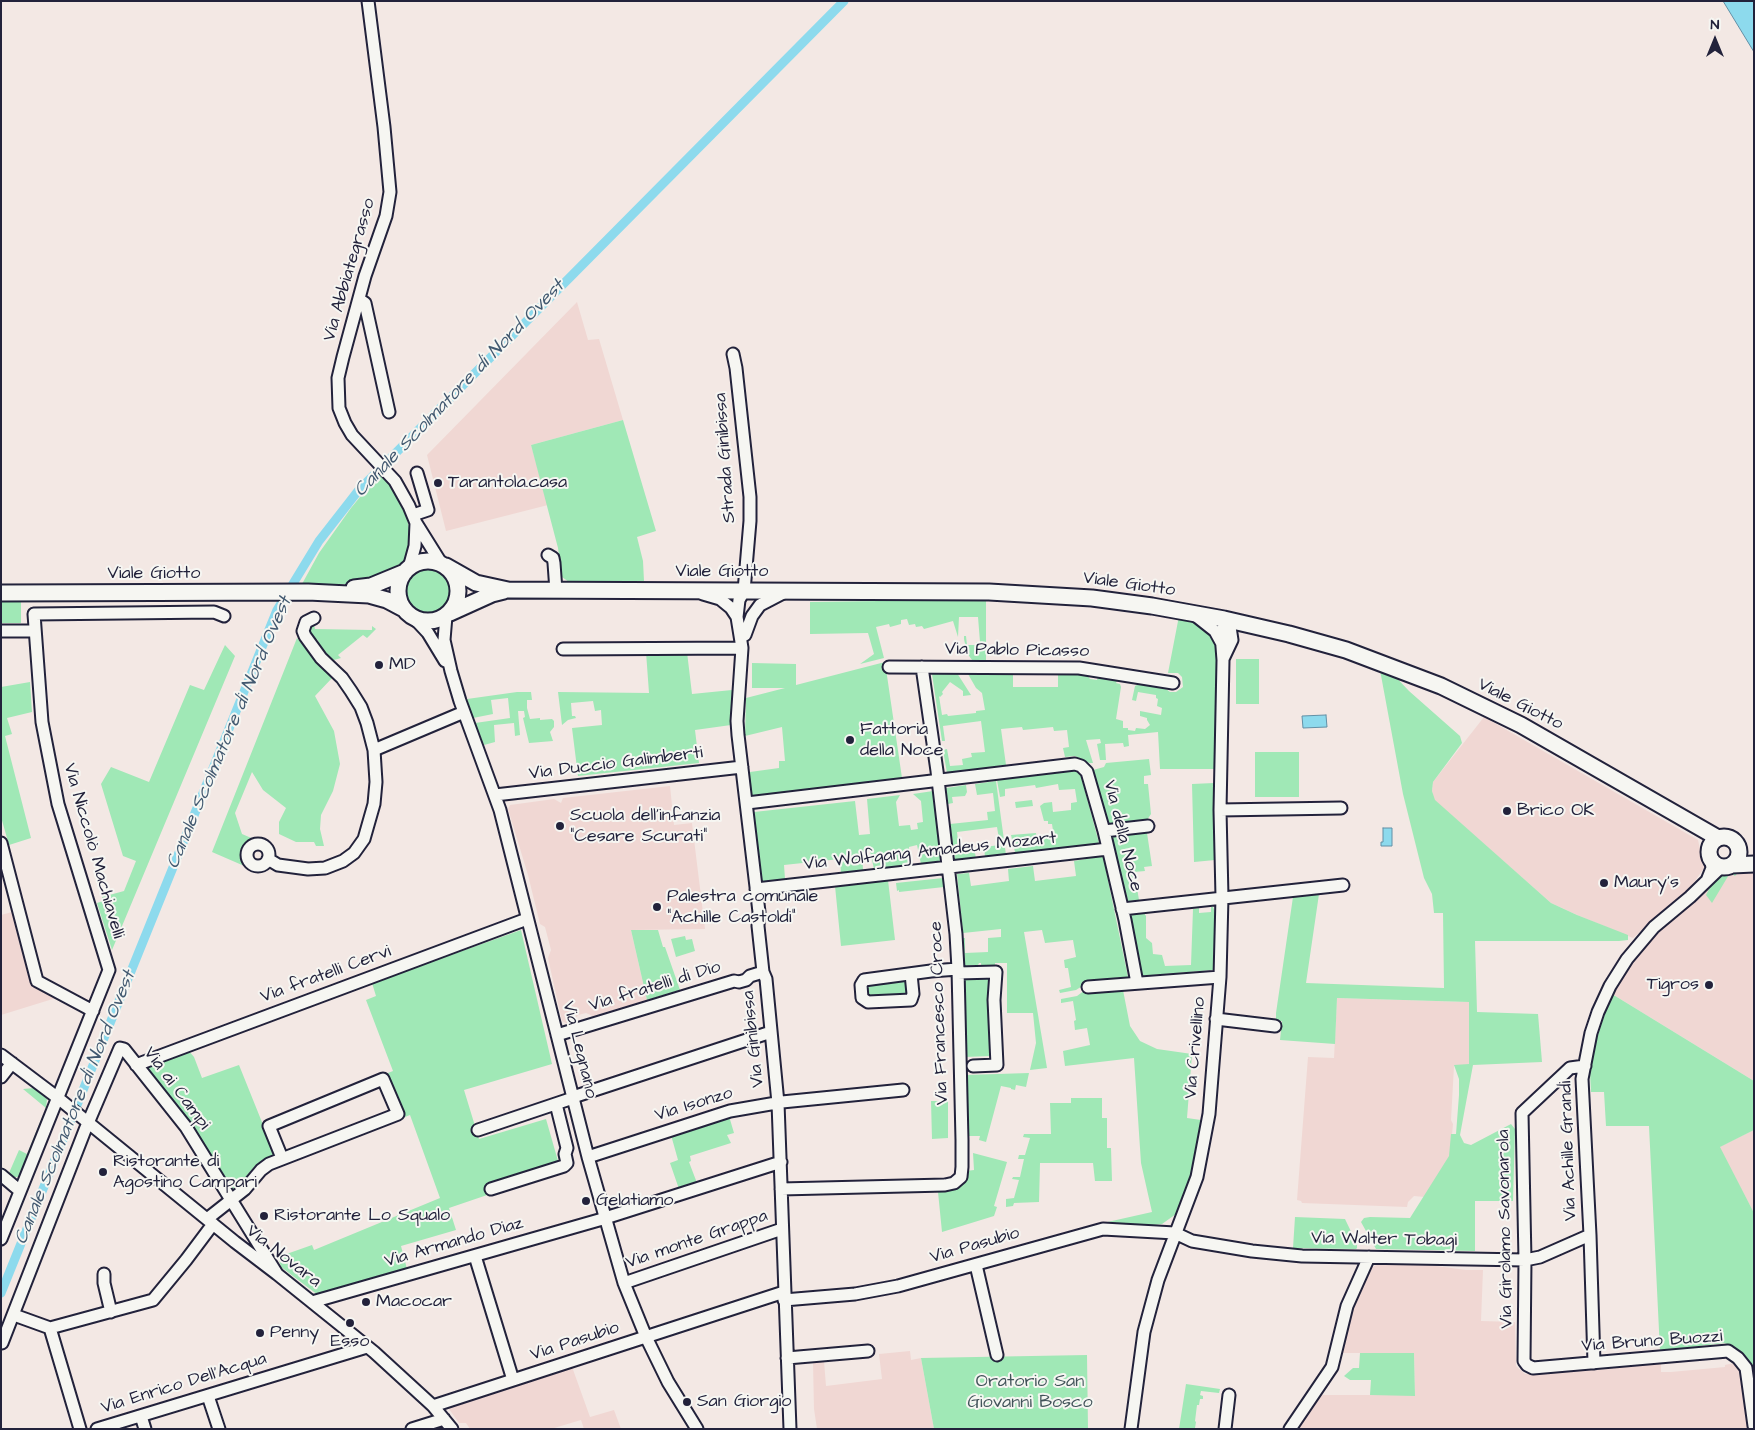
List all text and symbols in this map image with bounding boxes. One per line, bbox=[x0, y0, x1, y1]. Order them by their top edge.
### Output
north arrow bbox=[1690, 15, 1740, 65]
text: N bbox=[1711, 15, 1719, 35]
street label: Via Abbiategrasso bbox=[319, 196, 381, 344]
water label: Canale Scolmatore di Nord Ovest bbox=[350, 276, 570, 502]
street label: Strada Ginibissa bbox=[711, 392, 741, 524]
place label: Tarantola.casa bbox=[448, 472, 567, 494]
marker: Tarantola.casa bbox=[432, 477, 444, 489]
street label: Viale Giotto bbox=[676, 561, 768, 583]
street label: Viale Giotto bbox=[108, 563, 200, 585]
street label: Viale Giotto bbox=[1081, 568, 1177, 602]
water label: Canale Scolmatore di Nord Ovest bbox=[162, 594, 298, 872]
street label: Via Pablo Picasso bbox=[945, 639, 1089, 663]
place label: MD bbox=[389, 654, 416, 676]
marker: MD bbox=[373, 659, 385, 671]
street label: Viale Giotto bbox=[1474, 674, 1566, 736]
place label: Fattoria della Noce bbox=[860, 719, 944, 762]
marker: Fattoria della Noce bbox=[844, 734, 856, 746]
street label: Via Duccio Galimberti bbox=[528, 743, 704, 785]
street label: Via Niccolò Machiavelli bbox=[58, 761, 128, 941]
street label: Via della Noce bbox=[1098, 778, 1146, 894]
place label: Brico OK bbox=[1517, 800, 1594, 822]
place label: Scuola dell'infanzia "Cesare Scurati" bbox=[570, 805, 720, 848]
marker: Brico OK bbox=[1501, 805, 1513, 817]
marker: Scuola dell'infanzia "Cesare Scurati" bbox=[554, 820, 566, 832]
street label: Via Wolfgang Amadeus Mozart bbox=[802, 828, 1058, 876]
place label: Maury's bbox=[1614, 872, 1679, 894]
marker: Maury's bbox=[1598, 877, 1610, 889]
place label: Palestra comunale "Achille Castoldi" bbox=[667, 886, 818, 929]
marker: Palestra comunale "Achille Castoldi" bbox=[651, 901, 663, 913]
street label: Via Francesco Croce bbox=[926, 921, 954, 1105]
street label: Via fratelli Cervi bbox=[258, 941, 394, 1009]
street label: Via fratelli di Dio bbox=[587, 957, 723, 1017]
water label: Canale Scolmatore di Nord Ovest bbox=[11, 968, 141, 1248]
place label: Tigros bbox=[1647, 974, 1699, 996]
marker: Tigros bbox=[1703, 979, 1715, 991]
street label: Via Ginibissa bbox=[738, 989, 770, 1089]
street label: Via Crivellino bbox=[1181, 996, 1211, 1100]
street label: Via Legnano bbox=[557, 999, 601, 1101]
street label: Via ai Campi bbox=[138, 1043, 214, 1135]
street label: Via Achille Grandi bbox=[1556, 1081, 1582, 1221]
street label: Via Isonzo bbox=[652, 1083, 736, 1127]
street label: Via Girolamo Savonarola bbox=[1493, 1129, 1519, 1329]
place label: Ristorante di Agostino Campari bbox=[113, 1151, 257, 1194]
marker: Ristorante di Agostino Campari bbox=[97, 1166, 109, 1178]
place label: Gelatiamo bbox=[596, 1190, 673, 1212]
marker: Gelatiamo bbox=[580, 1195, 592, 1207]
place label: Ristorante Lo Squalo bbox=[274, 1205, 450, 1227]
street label: Via monte Grappa bbox=[623, 1206, 771, 1274]
marker: Ristorante Lo Squalo bbox=[258, 1210, 270, 1222]
street label: Via Armando Diaz bbox=[382, 1213, 526, 1273]
street label: Via Novara bbox=[241, 1221, 325, 1293]
street label: Via Pasubio bbox=[928, 1223, 1022, 1269]
street label: Via Walter Tobagi bbox=[1311, 1228, 1457, 1252]
place label: Macocar bbox=[376, 1291, 452, 1313]
marker: Macocar bbox=[360, 1296, 372, 1308]
marker: Esso bbox=[344, 1317, 356, 1329]
street label: Via Pasubio bbox=[528, 1317, 622, 1367]
place label: Penny bbox=[270, 1322, 319, 1344]
street label: Via Bruno Buozzi bbox=[1581, 1326, 1723, 1358]
marker: Penny bbox=[254, 1327, 266, 1339]
place label: Esso bbox=[331, 1331, 369, 1353]
street label: Via Enrico Dell'Acqua bbox=[99, 1349, 269, 1419]
park label: Oratorio San Giovanni Bosco bbox=[967, 1371, 1093, 1414]
place label: San Giorgio bbox=[697, 1391, 791, 1413]
marker: San Giorgio bbox=[681, 1396, 693, 1408]

